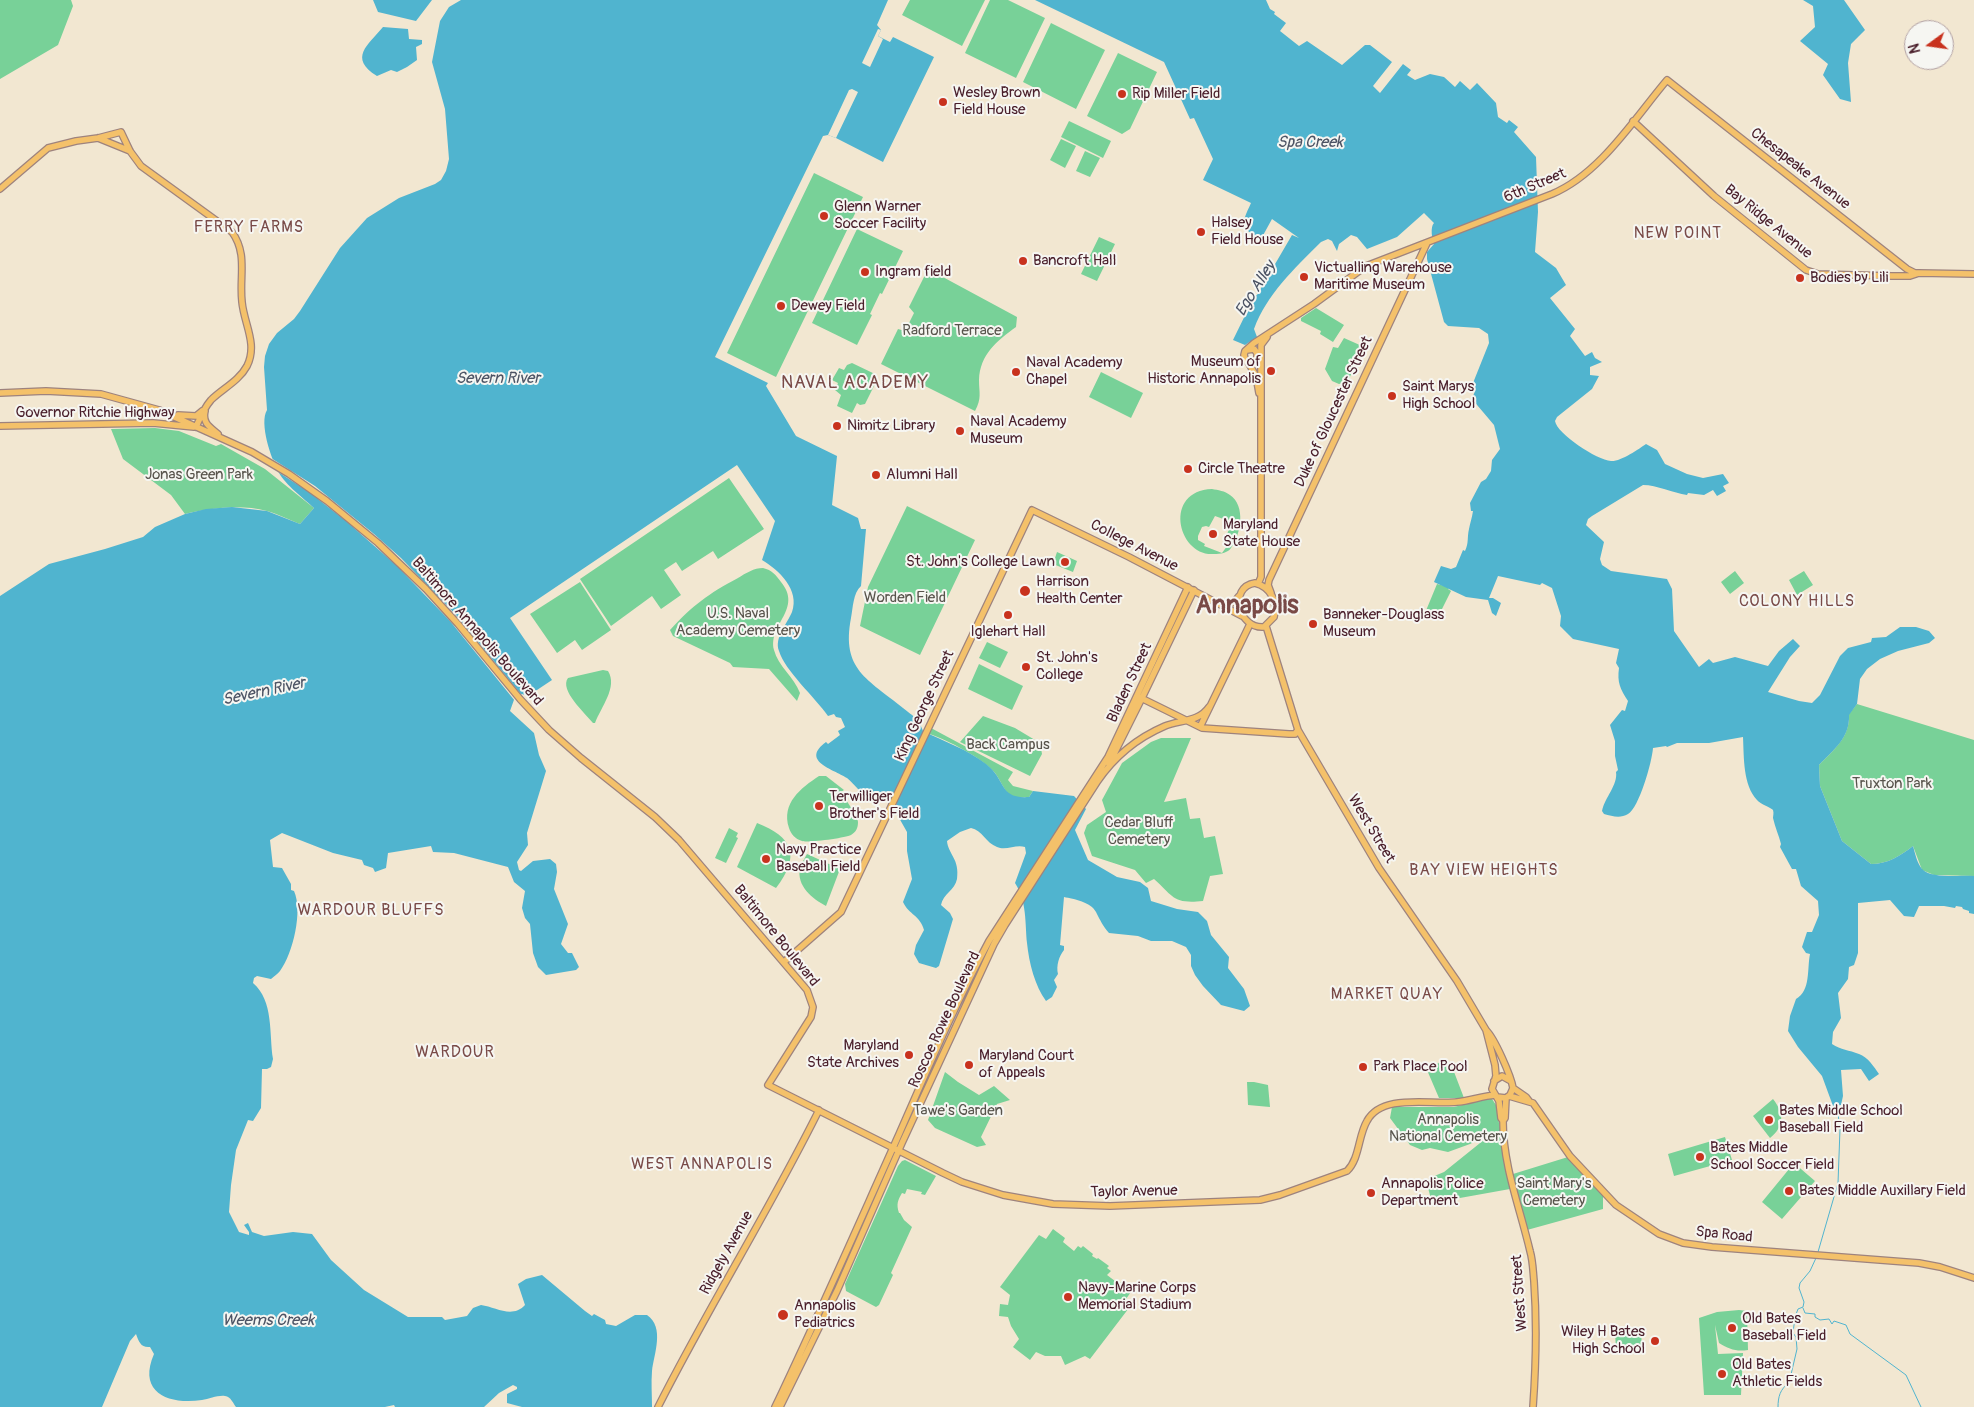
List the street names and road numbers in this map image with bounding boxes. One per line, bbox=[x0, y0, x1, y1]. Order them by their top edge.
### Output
street label: Chesapeake Avenue bbox=[1746, 124, 1854, 214]
street label: 6th Street bbox=[1501, 165, 1569, 207]
street label: Bay Ridge Avenue bbox=[1720, 181, 1816, 263]
street label: Duke of Gloucester Street bbox=[1291, 334, 1377, 490]
street label: Governor Ritchie Highway bbox=[16, 404, 174, 422]
street label: College Avenue bbox=[1087, 516, 1181, 576]
street label: Baltimore Annapolis Boulevard bbox=[408, 554, 546, 710]
street label: Bladen Street bbox=[1104, 640, 1156, 726]
street label: King George Street bbox=[891, 648, 959, 764]
street label: West Street bbox=[1343, 791, 1399, 867]
street label: Baltimore Boulevard bbox=[729, 882, 823, 990]
street label: Roscoe Rowe Boulevard bbox=[906, 949, 984, 1091]
street label: Taylor Avenue bbox=[1090, 1182, 1178, 1202]
street label: Ridgely Avenue bbox=[697, 1208, 757, 1298]
street label: Spa Road bbox=[1695, 1223, 1753, 1247]
street label: West Street bbox=[1508, 1254, 1532, 1332]

